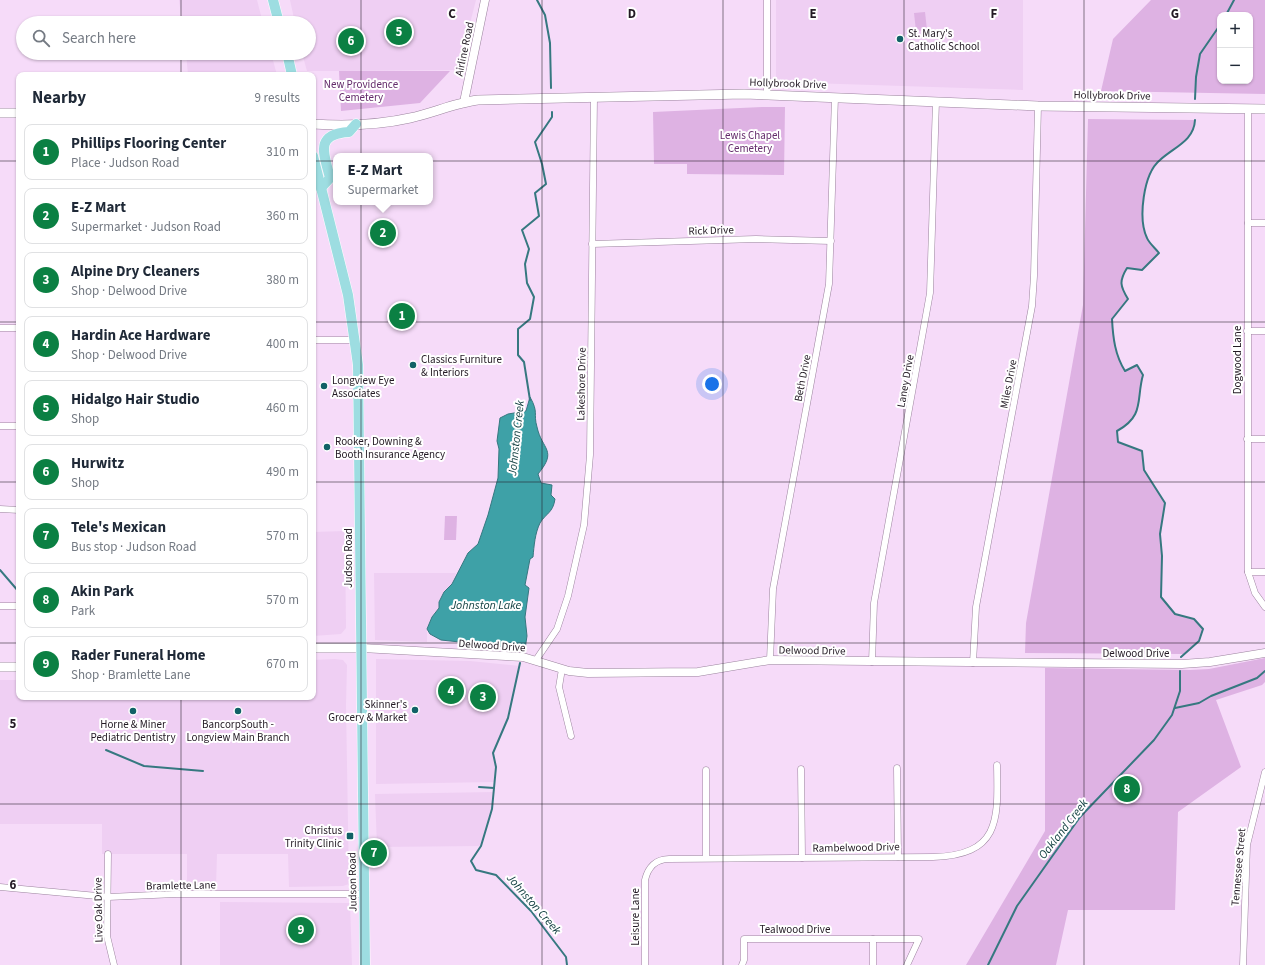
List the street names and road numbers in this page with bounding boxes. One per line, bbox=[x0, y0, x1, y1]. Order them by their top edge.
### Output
street label: Airline Road bbox=[451, 21, 478, 78]
street label: Hollybrook Drive bbox=[749, 75, 827, 92]
street label: Hollybrook Drive bbox=[1073, 87, 1151, 104]
street label: Rick Drive bbox=[688, 222, 735, 239]
street label: Dogwood Lane bbox=[1230, 325, 1245, 394]
street label: Lakeshore Drive bbox=[573, 347, 590, 421]
street label: Beth Drive bbox=[791, 353, 814, 403]
street label: Laney Drive bbox=[893, 353, 918, 409]
street label: Miles Drive bbox=[996, 358, 1021, 410]
street label: Judson Road bbox=[341, 528, 356, 588]
street label: Delwood Drive bbox=[458, 636, 526, 655]
street label: Delwood Drive bbox=[778, 642, 846, 659]
street label: Delwood Drive bbox=[1103, 646, 1170, 661]
street label: Tennessee Street bbox=[1228, 827, 1249, 907]
street label: Rambelwood Drive bbox=[812, 839, 900, 856]
street label: Judson Road bbox=[344, 852, 361, 912]
street label: Live Oak Drive bbox=[90, 877, 107, 943]
street label: Bramlette Lane bbox=[146, 877, 217, 894]
street label: Leisure Lane bbox=[628, 888, 643, 946]
street label: Tealwood Drive bbox=[760, 922, 831, 937]

